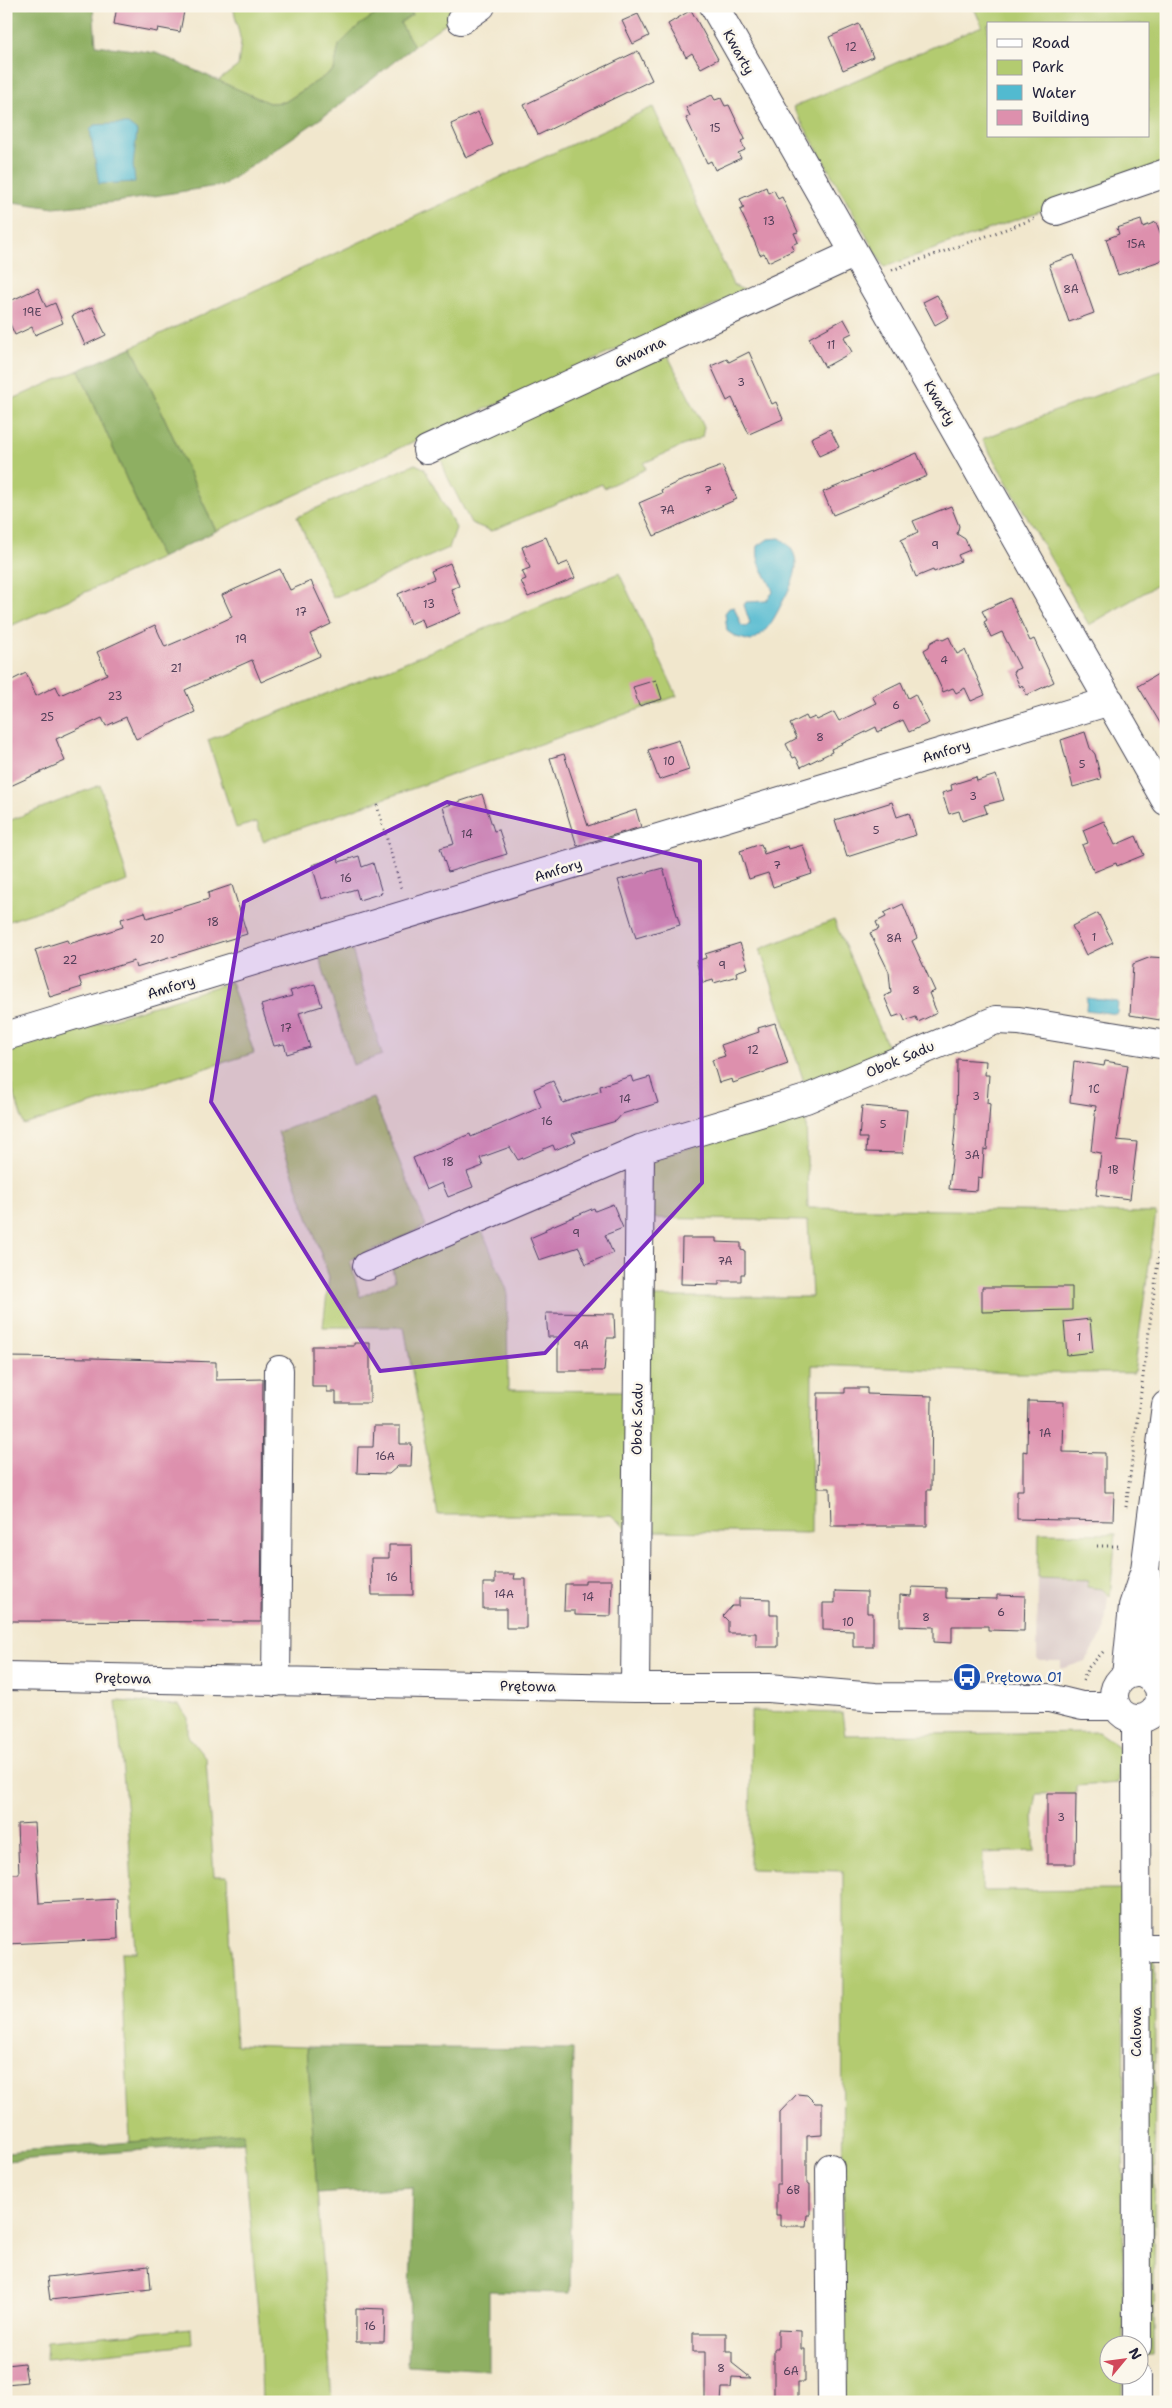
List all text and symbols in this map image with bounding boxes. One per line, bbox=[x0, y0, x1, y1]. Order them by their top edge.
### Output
legend bbox=[987, 22, 1150, 138]
street label: Kwarty bbox=[719, 26, 759, 78]
text: Road bbox=[1032, 33, 1070, 53]
house number: 12 bbox=[845, 40, 857, 55]
text: Park bbox=[1032, 57, 1064, 77]
text: Water bbox=[1032, 83, 1076, 103]
text: Building bbox=[1032, 107, 1089, 127]
house number: 15 bbox=[709, 121, 721, 136]
house number: 13 bbox=[763, 214, 775, 229]
house number: 15A bbox=[1126, 237, 1146, 252]
house number: 8A bbox=[1063, 282, 1079, 297]
house number: 19E bbox=[23, 305, 41, 320]
street label: Gwarna bbox=[612, 332, 669, 372]
house number: 11 bbox=[827, 338, 835, 353]
house number: 3 bbox=[737, 375, 745, 390]
street label: Kwarty bbox=[920, 377, 960, 429]
house number: 7 bbox=[704, 483, 712, 498]
house number: 7A bbox=[659, 503, 675, 518]
house number: 9 bbox=[931, 538, 939, 553]
house number: 13 bbox=[423, 597, 435, 612]
house number: 17 bbox=[295, 605, 307, 620]
house number: 19 bbox=[235, 632, 247, 647]
house number: 4 bbox=[940, 653, 948, 668]
house number: 21 bbox=[170, 661, 182, 676]
house number: 23 bbox=[108, 689, 122, 704]
house number: 6 bbox=[892, 698, 900, 713]
house number: 25 bbox=[40, 710, 54, 725]
house number: 8 bbox=[816, 730, 824, 745]
street label: Amfory bbox=[920, 735, 972, 767]
house number: 10 bbox=[663, 754, 675, 769]
house number: 5 bbox=[1079, 757, 1086, 772]
house number: 3 bbox=[969, 789, 977, 804]
house number: 5 bbox=[873, 823, 880, 838]
house number: 14 bbox=[461, 827, 473, 842]
street label: Amfory bbox=[532, 854, 584, 886]
house number: 7 bbox=[773, 858, 781, 873]
house number: 16 bbox=[340, 871, 352, 886]
house number: 18 bbox=[207, 915, 219, 930]
house number: 1 bbox=[1092, 930, 1096, 945]
house number: 8A bbox=[886, 931, 902, 946]
house number: 20 bbox=[149, 932, 165, 947]
house number: 22 bbox=[63, 953, 77, 968]
house number: 9 bbox=[718, 958, 726, 973]
street label: Amfory bbox=[145, 971, 197, 1003]
house number: 8 bbox=[912, 983, 920, 998]
house number: 17 bbox=[280, 1021, 292, 1036]
street label: Obok Sadu bbox=[863, 1037, 937, 1081]
house number: 12 bbox=[747, 1043, 759, 1058]
house number: 1C bbox=[1088, 1082, 1100, 1097]
house number: 3 bbox=[972, 1089, 980, 1104]
house number: 14 bbox=[619, 1092, 631, 1107]
house number: 16 bbox=[541, 1114, 553, 1129]
house number: 5 bbox=[880, 1117, 887, 1132]
house number: 3A bbox=[964, 1148, 980, 1163]
house number: 18 bbox=[442, 1155, 454, 1170]
house number: 1B bbox=[1107, 1163, 1119, 1178]
house number: 9 bbox=[572, 1226, 580, 1241]
house number: 7A bbox=[717, 1254, 733, 1269]
house number: 1 bbox=[1077, 1330, 1081, 1345]
house number: 9A bbox=[573, 1338, 589, 1353]
street label: Obok Sadu bbox=[627, 1383, 647, 1455]
house number: 1A bbox=[1039, 1426, 1051, 1441]
house number: 16A bbox=[375, 1449, 395, 1464]
house number: 16 bbox=[386, 1570, 398, 1585]
house number: 14A bbox=[494, 1587, 514, 1602]
house number: 14 bbox=[582, 1590, 594, 1605]
house number: 6 bbox=[997, 1605, 1005, 1620]
house number: 8 bbox=[922, 1610, 930, 1625]
house number: 10 bbox=[842, 1615, 854, 1630]
bus stop icon: Prętowa 01 bbox=[952, 1662, 982, 1692]
place label: Prętowa 01 bbox=[986, 1668, 1062, 1686]
street label: Prętowa bbox=[95, 1669, 151, 1687]
street label: Prętowa bbox=[500, 1677, 556, 1695]
house number: 3 bbox=[1057, 1810, 1065, 1825]
street label: Calowa bbox=[1127, 2007, 1145, 2057]
house number: 6B bbox=[786, 2183, 801, 2198]
house number: 16 bbox=[364, 2319, 376, 2334]
north arrow bbox=[1100, 2336, 1150, 2386]
text: N bbox=[1125, 2344, 1146, 2363]
house number: 8 bbox=[717, 2361, 725, 2376]
house number: 6A bbox=[783, 2364, 799, 2379]

